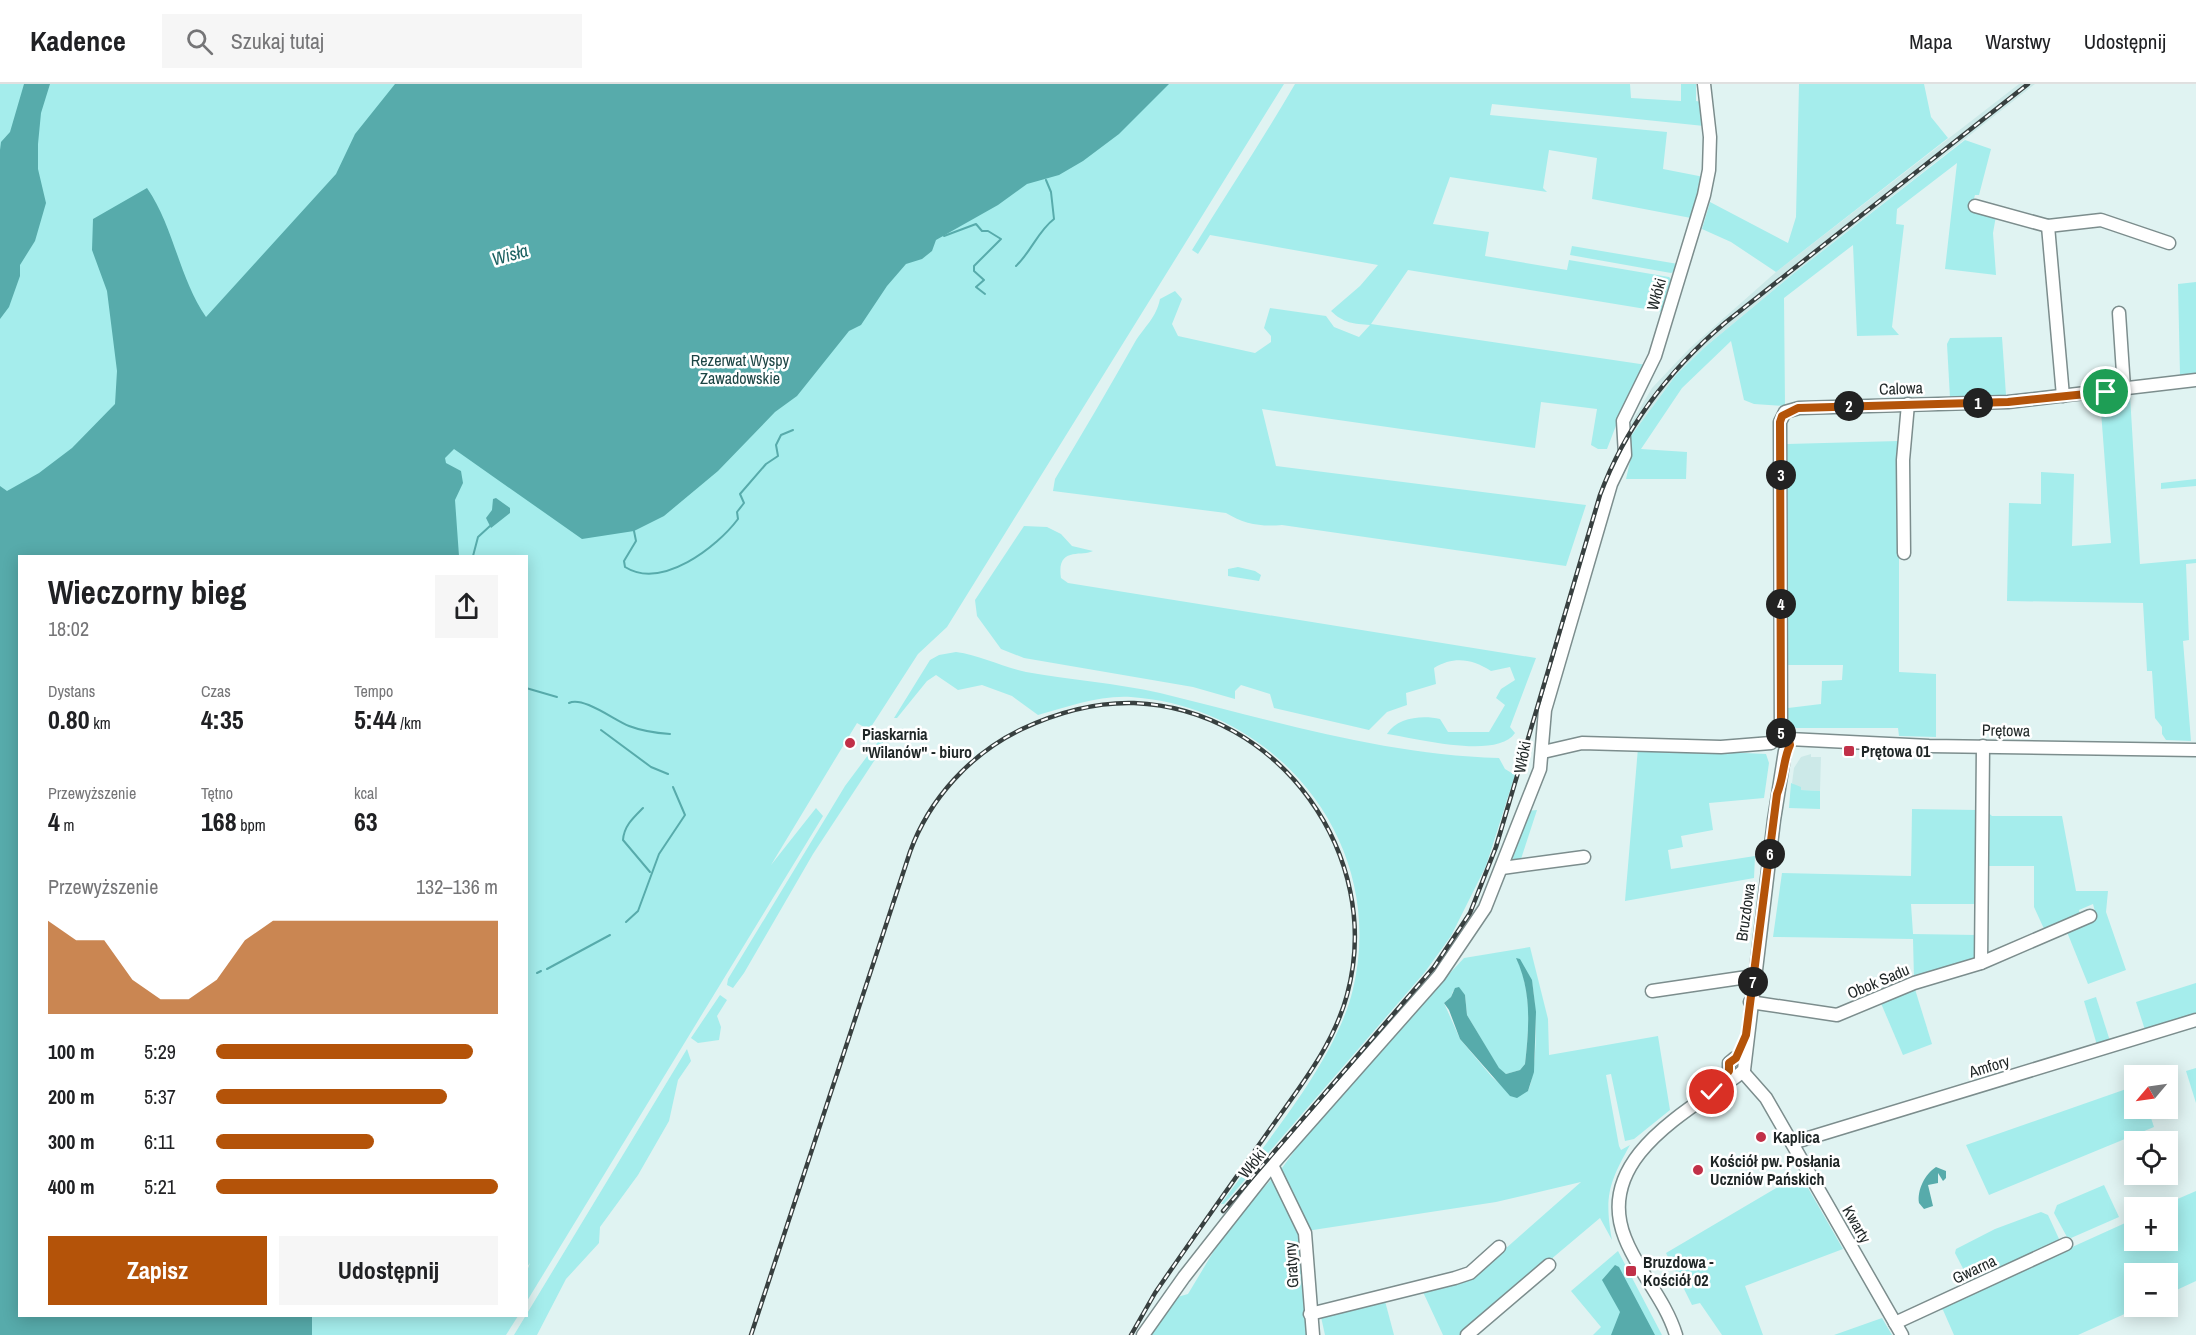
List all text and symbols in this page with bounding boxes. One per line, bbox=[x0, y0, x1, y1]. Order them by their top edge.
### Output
search box bbox=[162, 14, 582, 68]
text: Kadence bbox=[30, 22, 126, 60]
icon: search bbox=[183, 25, 216, 58]
text: Szukaj tutaj bbox=[231, 26, 324, 56]
text: Mapa bbox=[1909, 27, 1952, 56]
text: Warstwy bbox=[1985, 27, 2051, 56]
text: Udostępnij bbox=[2084, 27, 2166, 56]
water label: Wisła bbox=[489, 237, 531, 272]
street label: Włóki bbox=[1641, 275, 1671, 313]
park label: Rezerwat Wyspy Zawadowskie bbox=[691, 349, 790, 389]
pin bbox=[2080, 366, 2131, 417]
icon: arrive bbox=[2089, 375, 2122, 408]
street label: Calowa bbox=[1879, 376, 1924, 400]
pin: 1 bbox=[1963, 388, 1993, 418]
pin: 2 bbox=[1834, 391, 1864, 421]
text: 1 bbox=[1974, 392, 1982, 414]
text: 2 bbox=[1845, 395, 1853, 417]
pin: 3 bbox=[1766, 460, 1796, 490]
text: 3 bbox=[1777, 464, 1785, 486]
text: Wieczorny bieg bbox=[48, 570, 246, 614]
button: share bbox=[435, 575, 498, 638]
pin: 4 bbox=[1766, 589, 1796, 619]
text: 4 bbox=[1777, 593, 1785, 615]
text: 18:02 bbox=[48, 615, 89, 642]
text: Dystans bbox=[48, 680, 95, 702]
text: Czas bbox=[201, 680, 231, 702]
text: Tempo bbox=[354, 680, 393, 702]
text: 0.80 bbox=[48, 702, 90, 737]
text: 4:35 bbox=[201, 702, 244, 737]
text: 5:44 bbox=[354, 702, 397, 737]
text: km bbox=[90, 712, 111, 734]
text: /km bbox=[397, 712, 421, 734]
pin: 5 bbox=[1766, 718, 1796, 748]
street label: Prętowa bbox=[1982, 719, 2031, 741]
text: 5 bbox=[1777, 722, 1785, 744]
place label: Piaskarnia "Wilanów" - biuro bbox=[862, 723, 972, 763]
marker: Piaskarnia "Wilanów" - biuro bbox=[843, 736, 857, 750]
street label: Włóki bbox=[1508, 739, 1536, 775]
place label: Prętowa 01 bbox=[1861, 740, 1931, 762]
marker: Prętowa 01 bbox=[1842, 744, 1856, 758]
text: Przewyższenie bbox=[48, 782, 136, 804]
text: Tętno bbox=[201, 782, 233, 804]
text: kcal bbox=[354, 782, 377, 804]
text: 4 bbox=[48, 804, 60, 839]
text: 168 bbox=[201, 804, 237, 839]
text: 63 bbox=[354, 804, 378, 839]
text: m bbox=[60, 814, 74, 836]
text: bpm bbox=[237, 814, 266, 836]
pin: 6 bbox=[1755, 839, 1785, 869]
text: 6 bbox=[1766, 843, 1774, 865]
text: Przewyższenie bbox=[48, 873, 158, 900]
text: 132–136 m bbox=[416, 873, 498, 900]
street label: Bruzdowa bbox=[1730, 881, 1760, 942]
street label: Obok Sadu bbox=[1843, 958, 1913, 1004]
pin: 7 bbox=[1738, 967, 1768, 997]
text: 7 bbox=[1749, 971, 1757, 993]
text: 100 m bbox=[48, 1038, 95, 1065]
text: 5:29 bbox=[144, 1038, 176, 1065]
street label: Amfory bbox=[1965, 1049, 2013, 1083]
north arrow bbox=[2124, 1065, 2178, 1119]
map controls bbox=[2124, 1065, 2178, 1317]
pin bbox=[1686, 1066, 1737, 1117]
icon: check bbox=[1695, 1075, 1728, 1108]
text: 200 m bbox=[48, 1083, 95, 1110]
text: 5:37 bbox=[144, 1083, 176, 1110]
place label: Kaplica bbox=[1773, 1126, 1820, 1148]
text: 300 m bbox=[48, 1128, 95, 1155]
text: 6:11 bbox=[144, 1128, 175, 1155]
marker: Kaplica bbox=[1754, 1130, 1768, 1144]
button: locate bbox=[2124, 1131, 2178, 1185]
street label: Włóki bbox=[1233, 1143, 1271, 1183]
place label: Kościół pw. Posłania Uczniów Pańskich bbox=[1710, 1150, 1841, 1190]
marker: Kościół pw. Posłania Uczniów Pańskich bbox=[1691, 1163, 1705, 1177]
text: 400 m bbox=[48, 1173, 95, 1200]
text: 5:21 bbox=[144, 1173, 176, 1200]
button: + bbox=[2124, 1197, 2178, 1251]
street label: Kwarty bbox=[1837, 1201, 1877, 1247]
button: Zapisz bbox=[48, 1236, 267, 1305]
button: Udostępnij bbox=[279, 1236, 498, 1305]
street label: Gratyny bbox=[1278, 1241, 1304, 1289]
street label: Gwarna bbox=[1949, 1249, 2000, 1289]
place label: Bruzdowa - Kościół 02 bbox=[1643, 1251, 1714, 1291]
button: − bbox=[2124, 1263, 2178, 1317]
marker: Bruzdowa - Kościół 02 bbox=[1624, 1264, 1638, 1278]

